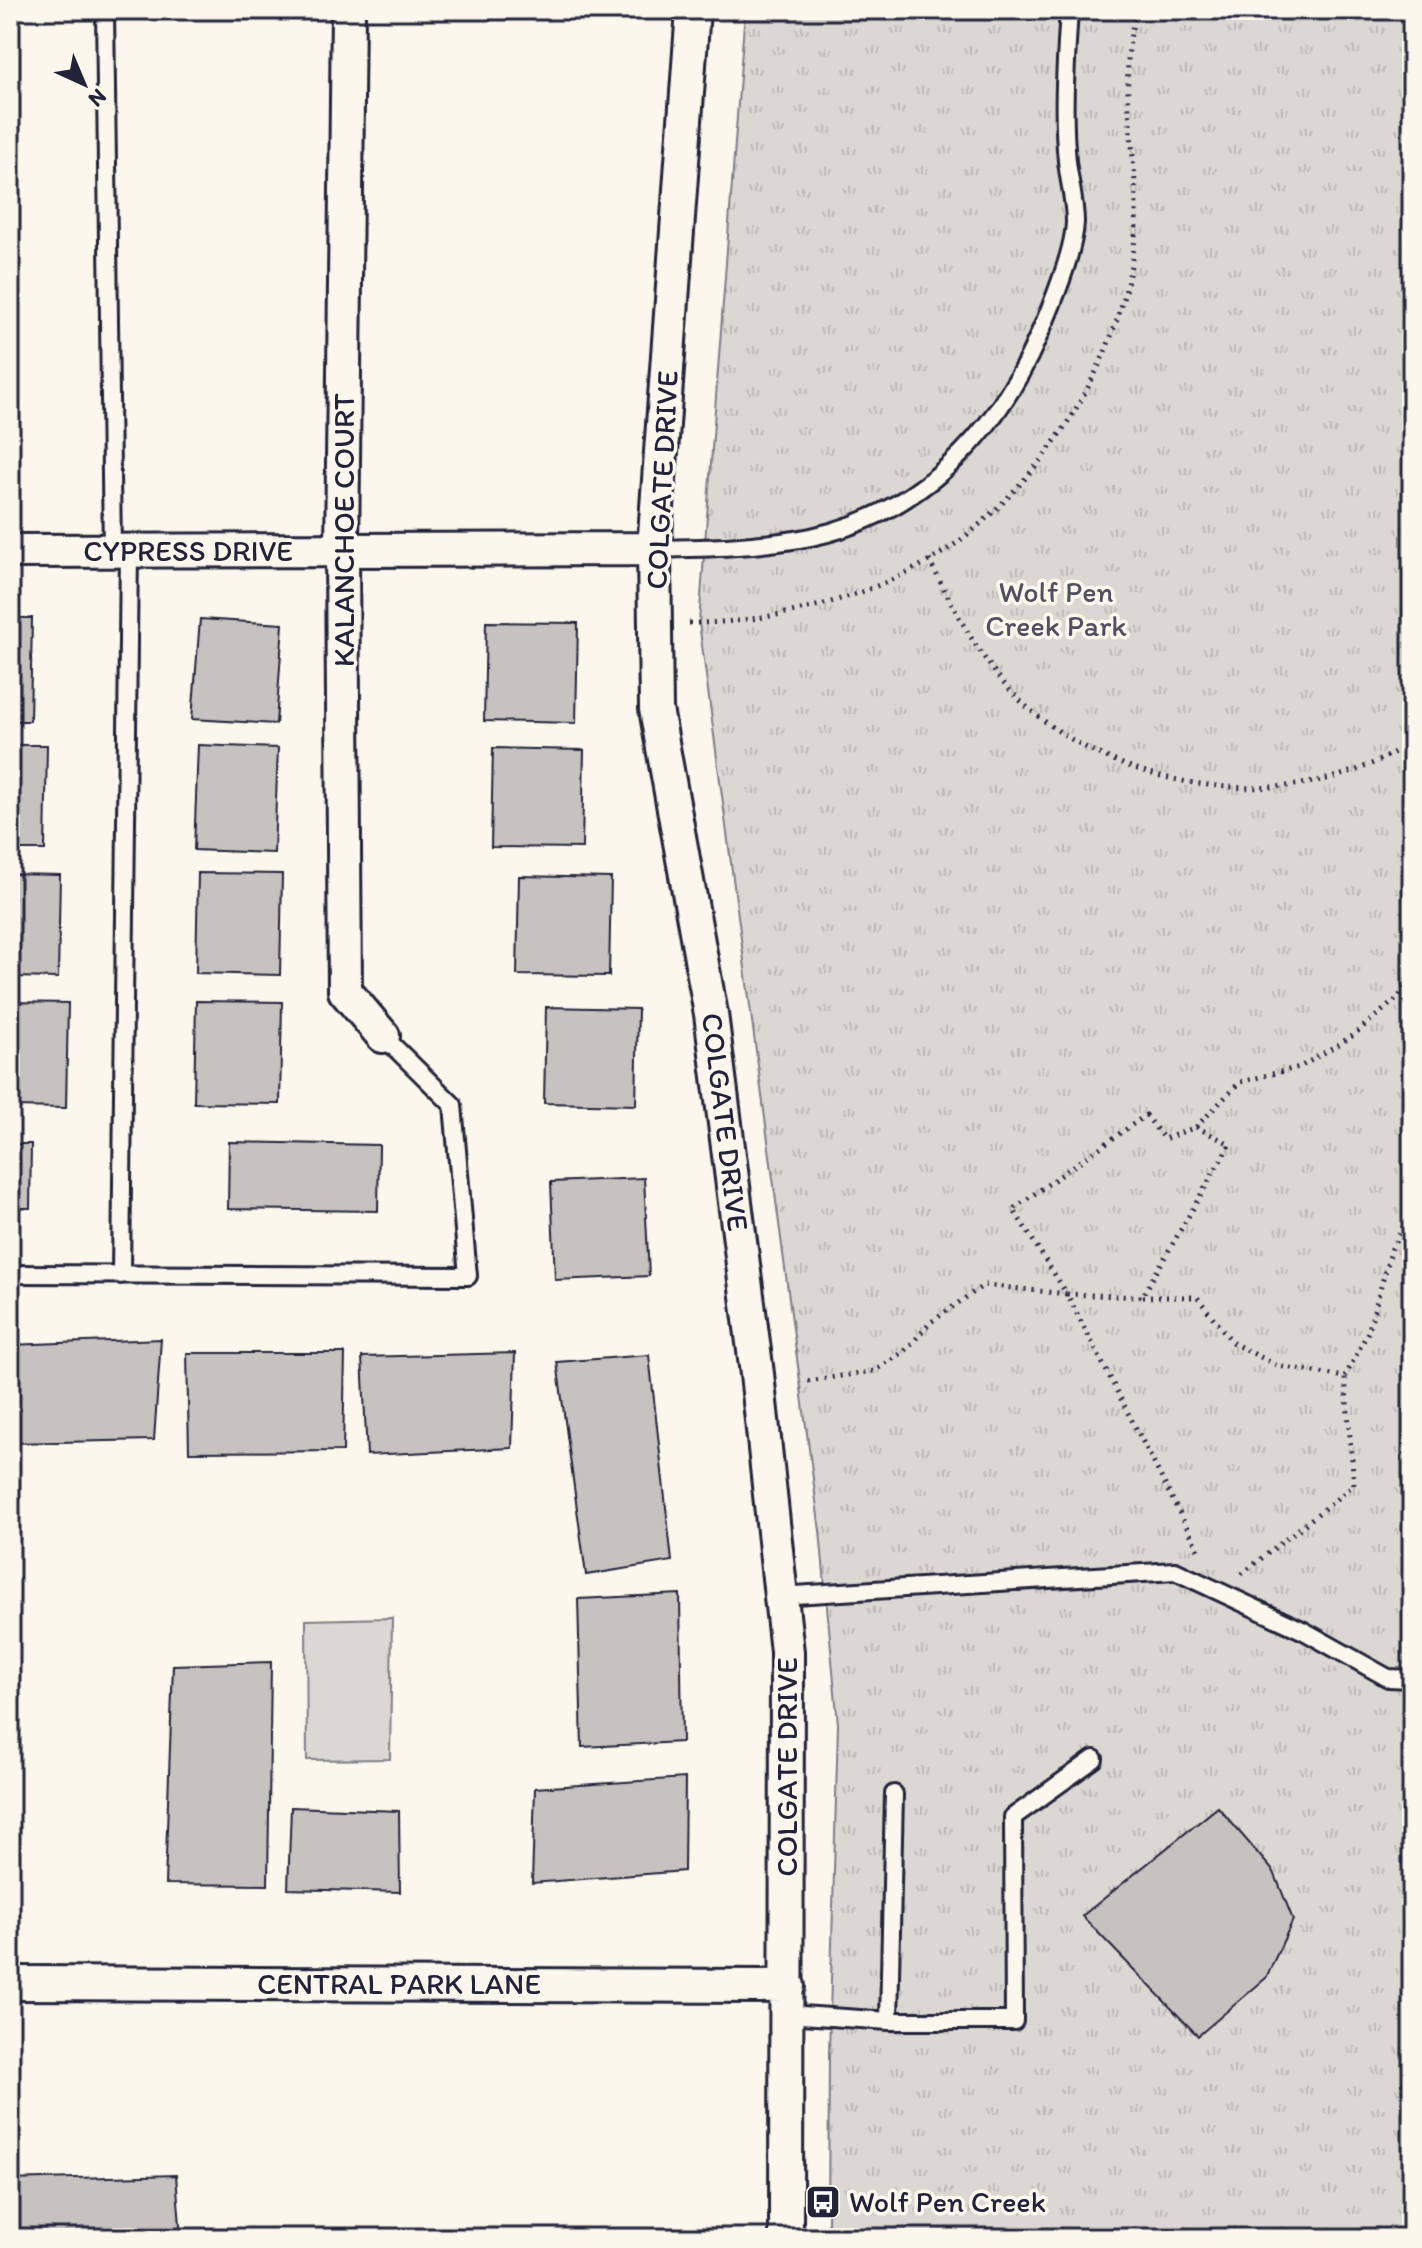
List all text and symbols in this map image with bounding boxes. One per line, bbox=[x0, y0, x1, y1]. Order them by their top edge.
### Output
north arrow bbox=[44, 44, 124, 124]
text: N bbox=[83, 83, 112, 113]
street label: COLGATE DRIVE bbox=[637, 369, 686, 591]
street label: KALANCHOE COURT bbox=[325, 393, 362, 667]
street label: CYPRESS DRIVE bbox=[83, 532, 293, 569]
park label: Wolf Pen Creek Park bbox=[985, 573, 1127, 644]
street label: COLGATE DRIVE bbox=[694, 1011, 757, 1233]
street label: COLGATE DRIVE bbox=[768, 1657, 805, 1877]
street label: CENTRAL PARK LANE bbox=[257, 1965, 541, 2002]
bus stop icon: Wolf Pen Creek bbox=[804, 2183, 842, 2221]
place label: Wolf Pen Creek bbox=[849, 2183, 1046, 2220]

